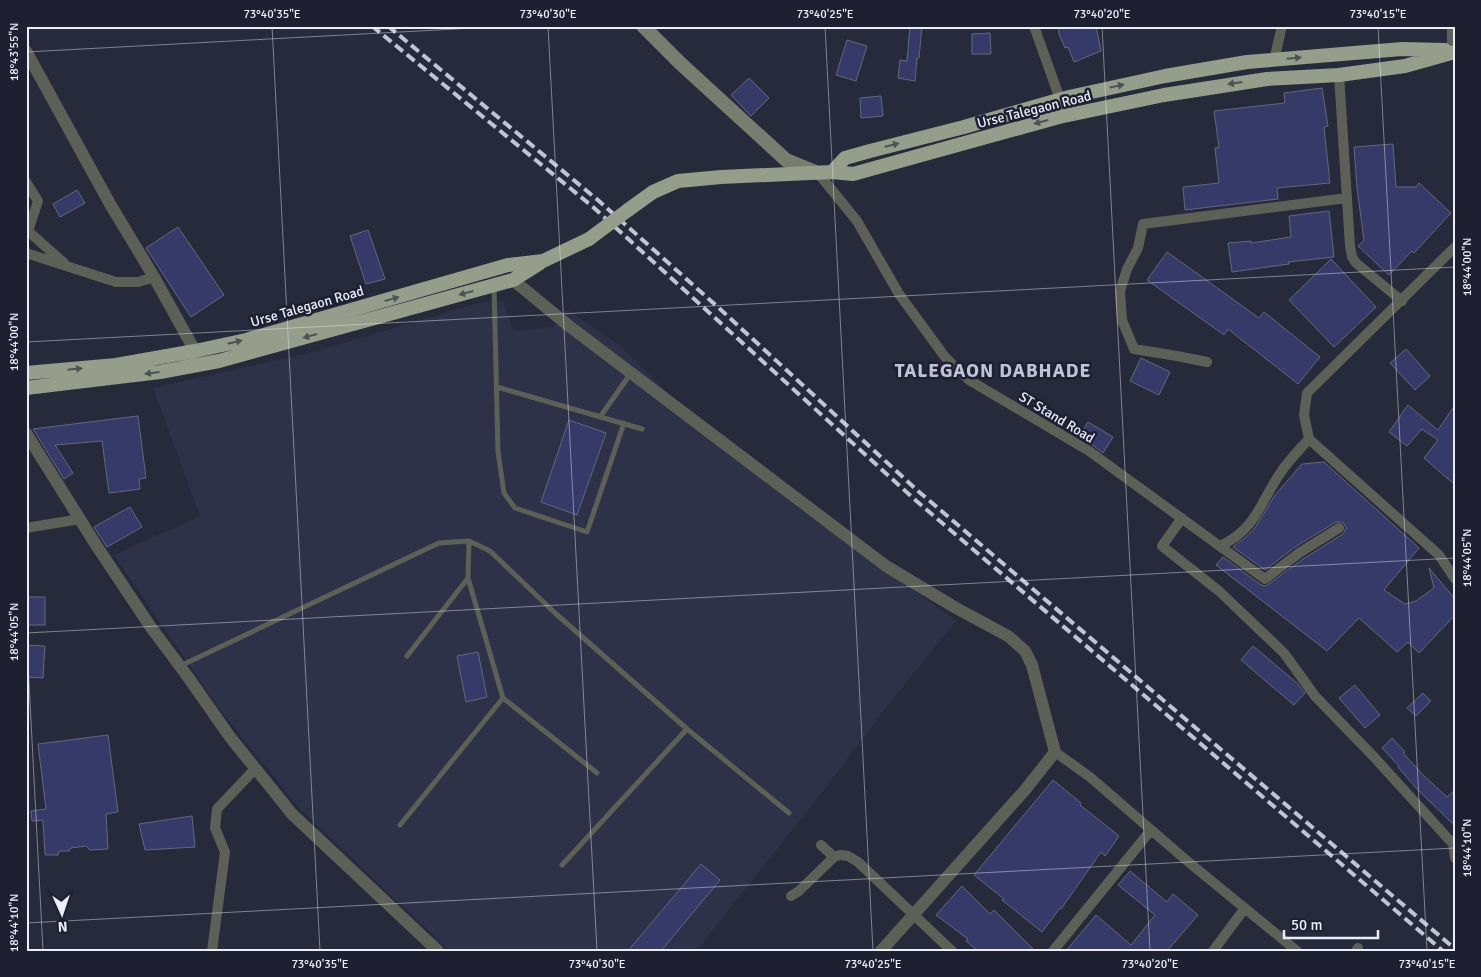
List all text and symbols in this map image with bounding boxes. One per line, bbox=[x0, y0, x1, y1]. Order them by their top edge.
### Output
text: 73°40'35"E bbox=[243, 7, 301, 22]
text: 73°40'30"E bbox=[519, 7, 577, 22]
text: 73°40'25"E bbox=[796, 7, 854, 22]
text: 73°40'20"E bbox=[1073, 7, 1131, 22]
text: 73°40'15"E bbox=[1349, 7, 1407, 22]
text: 18°43'55"N bbox=[7, 23, 22, 81]
one-way arrow bbox=[1287, 54, 1303, 62]
one-way arrow bbox=[1226, 80, 1242, 88]
one-way arrow bbox=[1109, 82, 1125, 90]
street label: Urse Talegaon Road bbox=[975, 87, 1093, 132]
one-way arrow bbox=[1034, 119, 1049, 127]
one-way arrow bbox=[884, 141, 899, 149]
text: 18°44'00"N bbox=[1460, 238, 1475, 296]
street label: Urse Talegaon Road bbox=[249, 282, 366, 331]
one-way arrow bbox=[459, 289, 474, 297]
one-way arrow bbox=[384, 294, 399, 302]
text: 18°44'00"N bbox=[7, 313, 22, 371]
one-way arrow bbox=[302, 332, 317, 340]
one-way arrow bbox=[227, 338, 242, 346]
district label: TALEGAON DABHADE bbox=[895, 359, 1091, 383]
one-way arrow bbox=[67, 364, 83, 372]
one-way arrow bbox=[143, 369, 159, 377]
street label: ST Stand Road bbox=[1016, 388, 1098, 447]
text: 18°44'05"N bbox=[1460, 529, 1475, 587]
text: 18°44'05"N bbox=[7, 603, 22, 661]
text: 18°44'10"N bbox=[1460, 819, 1475, 877]
north arrow bbox=[38, 890, 88, 940]
text: 18°44'10"N bbox=[7, 894, 22, 952]
scale bar bbox=[1284, 907, 1377, 939]
text: 50 m bbox=[1291, 916, 1322, 934]
text: N bbox=[57, 918, 68, 935]
text: 73°40'35"E bbox=[291, 957, 349, 972]
text: 73°40'30"E bbox=[568, 957, 626, 972]
text: 73°40'25"E bbox=[844, 957, 902, 972]
text: 73°40'20"E bbox=[1121, 957, 1179, 972]
text: 73°40'15"E bbox=[1398, 957, 1456, 972]

